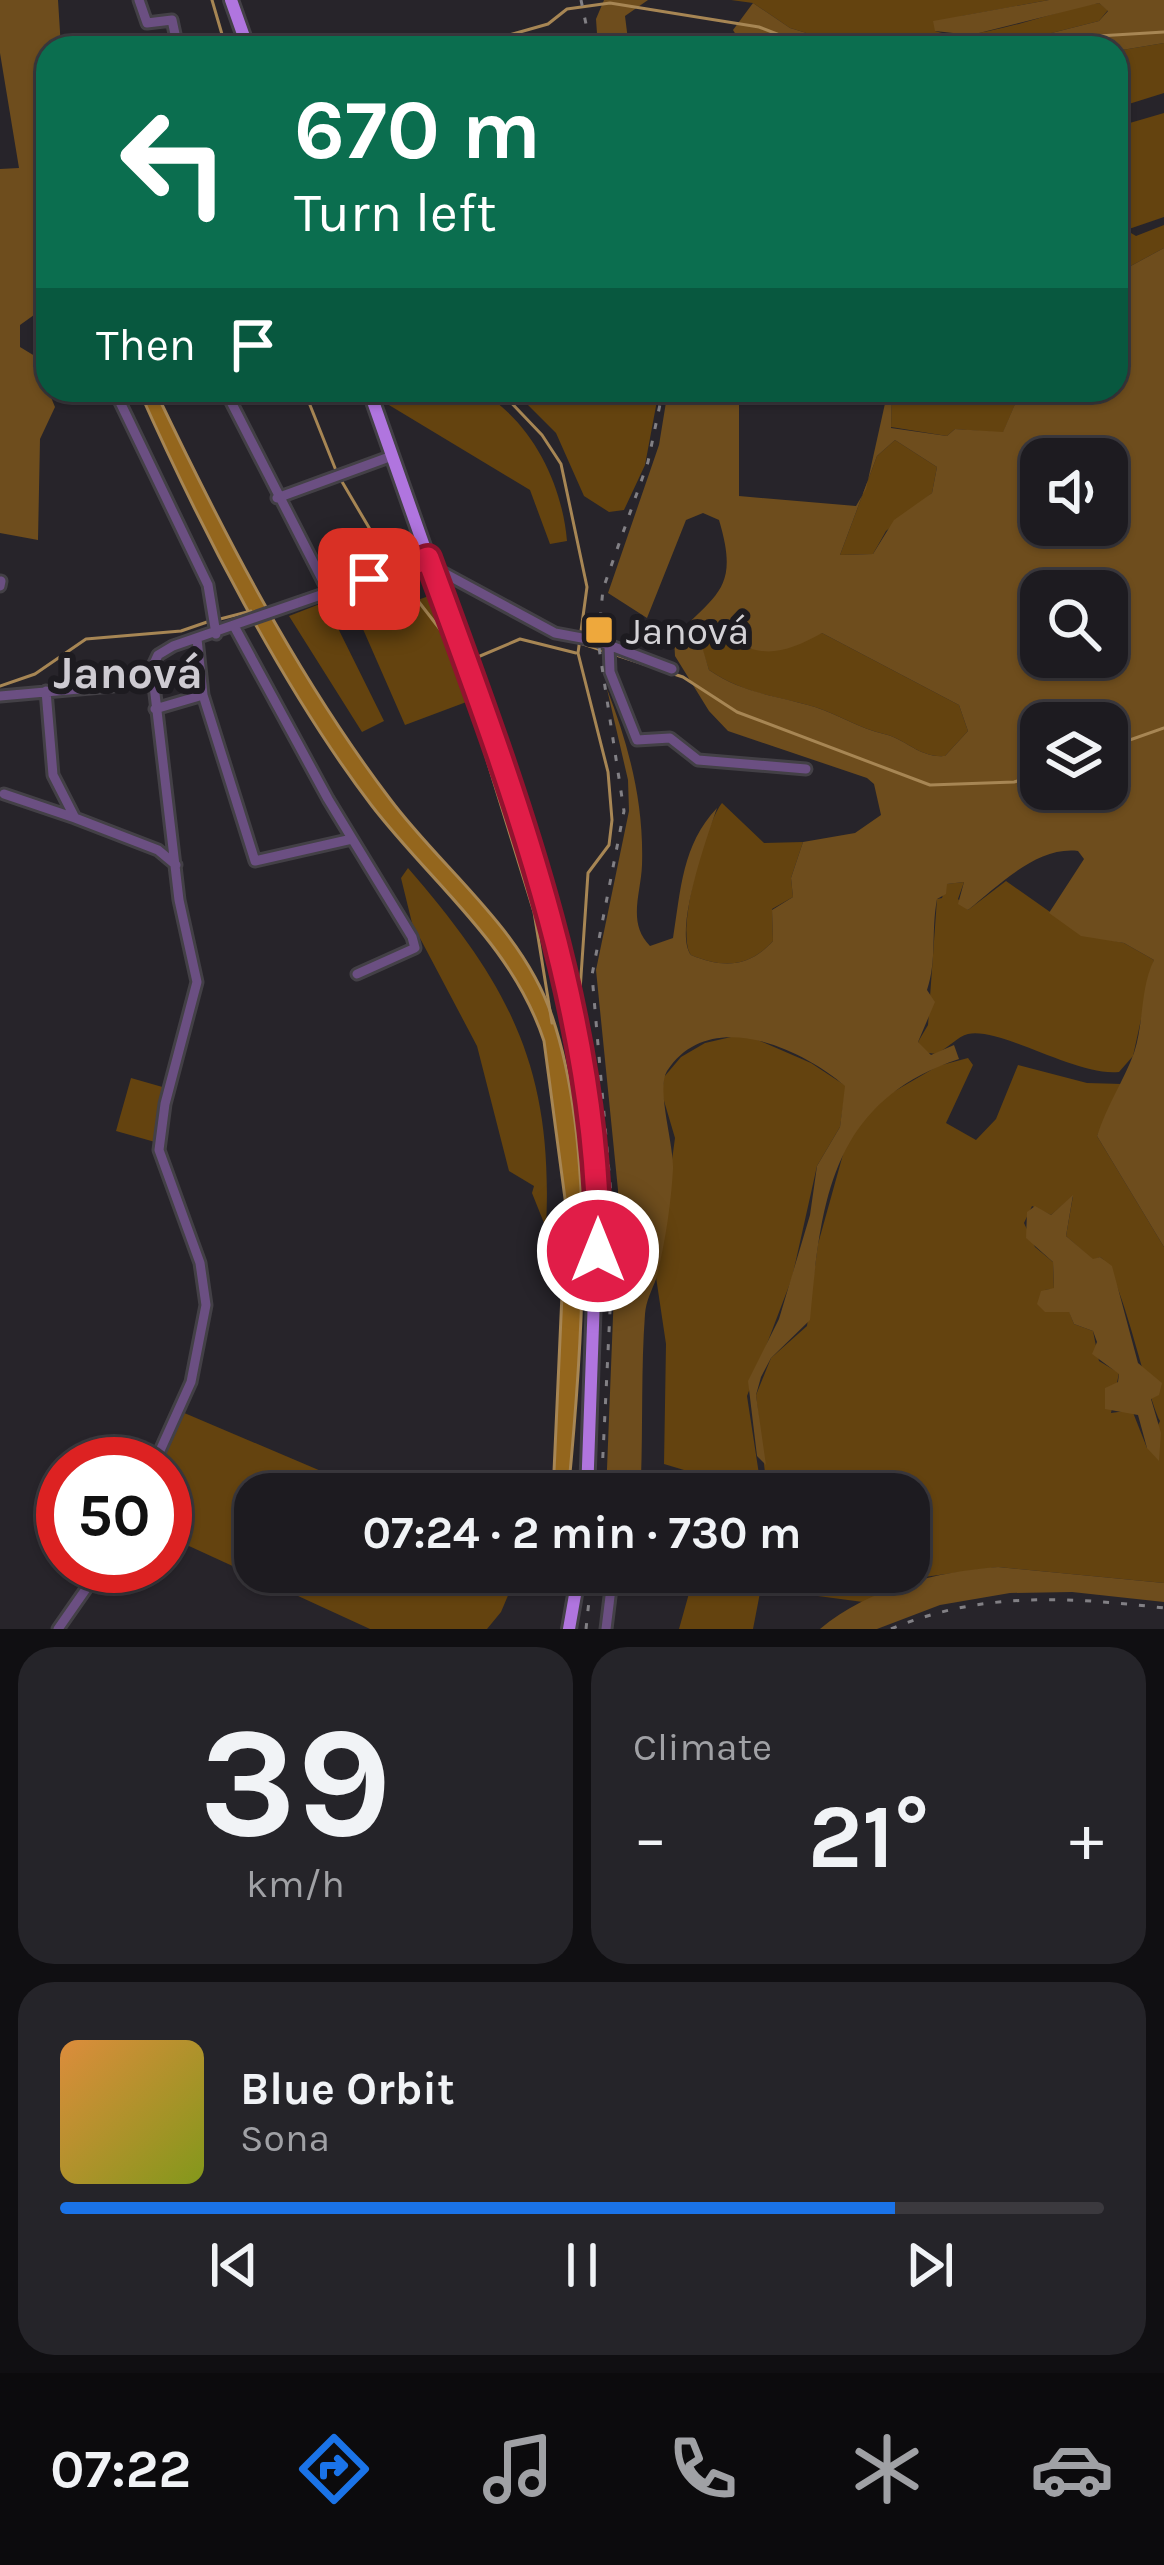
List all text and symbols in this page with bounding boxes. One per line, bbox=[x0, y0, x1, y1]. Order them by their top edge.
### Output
text: 670 m bbox=[294, 81, 541, 179]
icon: left bbox=[96, 84, 252, 240]
text: Turn left bbox=[294, 181, 497, 245]
icon: arrive bbox=[220, 312, 286, 378]
text: Then bbox=[96, 319, 196, 371]
map controls bbox=[1020, 438, 1128, 810]
button: sound bbox=[1020, 438, 1128, 546]
pin bbox=[318, 528, 420, 630]
icon: arrive bbox=[336, 546, 402, 612]
button: search bbox=[1020, 570, 1128, 678]
place label: Janová bbox=[626, 608, 749, 654]
marker: Janová bbox=[583, 614, 615, 646]
district label: Janová bbox=[53, 647, 203, 699]
button: layers bbox=[1020, 702, 1128, 810]
position arrow bbox=[535, 1188, 661, 1314]
speed limit sign: 50 bbox=[36, 1437, 192, 1593]
text: 07:24 · 2 min · 730 m bbox=[363, 1507, 801, 1559]
text: 39 bbox=[199, 1692, 392, 1874]
text: Climate bbox=[633, 1724, 772, 1770]
text: 21° bbox=[808, 1784, 929, 1890]
text: − bbox=[633, 1799, 668, 1877]
text: + bbox=[1069, 1799, 1104, 1877]
text: km/h bbox=[246, 1861, 345, 1907]
text: Blue Orbit bbox=[240, 2063, 455, 2115]
text: Sona bbox=[240, 2115, 330, 2161]
icon: previous bbox=[201, 2232, 267, 2298]
icon: pause bbox=[549, 2232, 615, 2298]
icon: next bbox=[897, 2232, 963, 2298]
icon: directions bbox=[292, 2427, 376, 2511]
icon: music bbox=[476, 2427, 560, 2511]
icon: phone bbox=[661, 2427, 745, 2511]
icon: climate bbox=[845, 2427, 929, 2511]
icon: car bbox=[1030, 2427, 1114, 2511]
text: 07:22 bbox=[50, 2437, 191, 2501]

